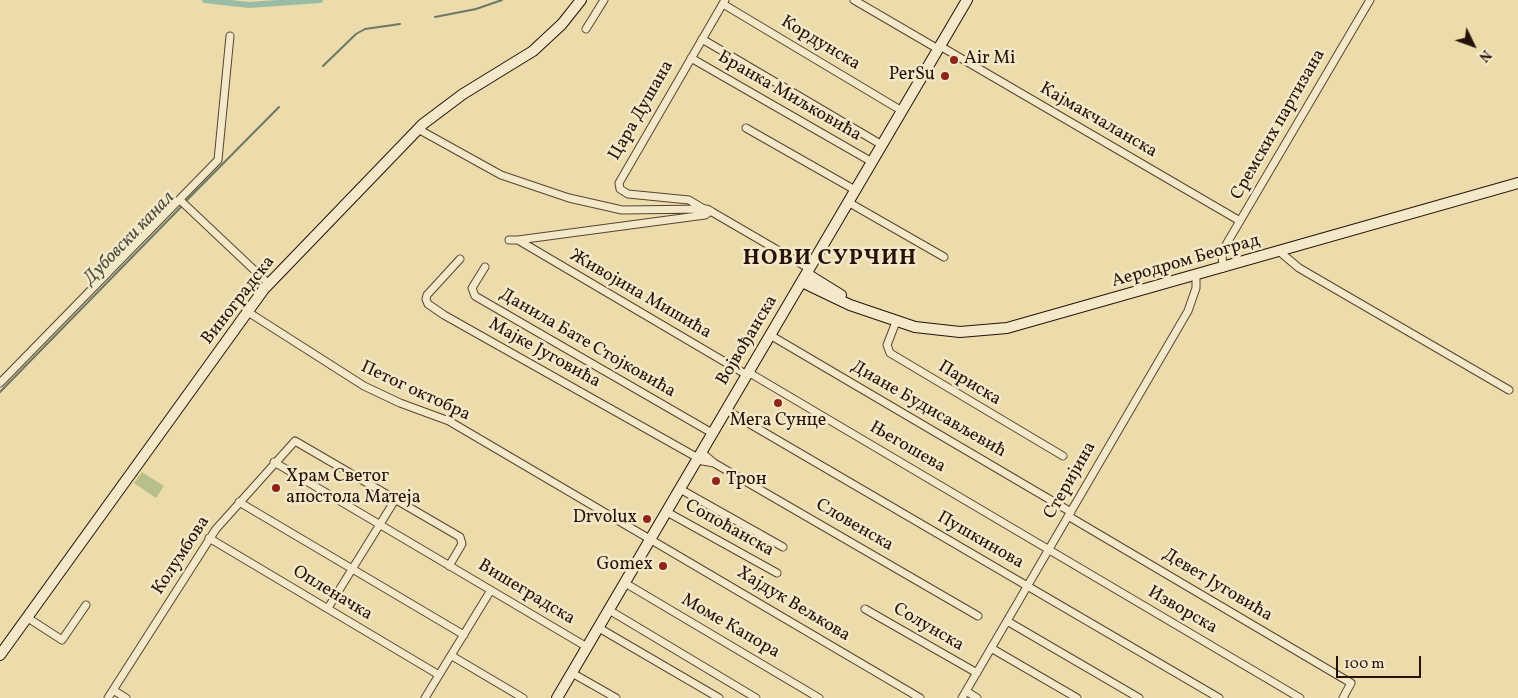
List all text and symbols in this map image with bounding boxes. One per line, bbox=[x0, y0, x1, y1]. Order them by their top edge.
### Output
street label: Кордунска bbox=[776, 12, 864, 76]
north arrow bbox=[1448, 20, 1498, 70]
text: N bbox=[1474, 45, 1495, 66]
street label: Сремских партизана bbox=[1227, 46, 1331, 204]
street label: Бранка Миљковића bbox=[713, 47, 865, 147]
place label: Air Mi bbox=[964, 49, 1015, 71]
marker: Air Mi bbox=[948, 54, 960, 66]
street label: Цара Душана bbox=[605, 57, 679, 165]
place label: PerSu bbox=[889, 65, 935, 87]
marker: PerSu bbox=[939, 70, 951, 82]
street label: Кајмакчаланска bbox=[1035, 79, 1161, 163]
water label: Дубовски канал bbox=[80, 187, 180, 291]
street label: Аеродром Београд bbox=[1109, 231, 1263, 293]
street label: Живојина Мишића bbox=[565, 246, 715, 344]
district label: НОВИ СУРЧИН bbox=[741, 247, 919, 273]
street label: Виноградска bbox=[198, 252, 280, 350]
street label: Данила Бате Стојковића bbox=[495, 285, 679, 403]
street label: Војвођанска bbox=[713, 292, 783, 390]
street label: Мајке Југовића bbox=[484, 314, 604, 394]
street label: Петог октобра bbox=[357, 357, 473, 427]
street label: Диане Будисављевић bbox=[847, 357, 1009, 463]
street label: Париска bbox=[934, 357, 1004, 411]
marker: Мега Сунце bbox=[772, 397, 784, 409]
place label: Мега Сунце bbox=[730, 411, 826, 433]
street label: Његошева bbox=[865, 418, 949, 478]
street label: Стеријина bbox=[1040, 438, 1102, 524]
place label: Храм Светог апостола Матеја bbox=[286, 467, 421, 509]
place label: Трон bbox=[726, 470, 767, 492]
marker: Трон bbox=[710, 475, 722, 487]
marker: Храм Светог апостола Матеја bbox=[270, 482, 282, 494]
street label: Словенска bbox=[811, 495, 897, 557]
street label: Сопоћанска bbox=[681, 496, 777, 562]
street label: Пушкинова bbox=[933, 507, 1027, 575]
place label: Drvolux bbox=[573, 508, 637, 530]
street label: Колумбова bbox=[149, 513, 215, 599]
marker: Drvolux bbox=[641, 513, 653, 525]
street label: Девет Југовића bbox=[1158, 545, 1276, 627]
place label: Gomex bbox=[596, 555, 653, 577]
street label: Вишеградска bbox=[473, 556, 579, 630]
marker: Gomex bbox=[657, 560, 669, 572]
street label: Опленачка bbox=[288, 562, 376, 626]
street label: Хајдук Вељкова bbox=[732, 563, 854, 647]
street label: Изворска bbox=[1143, 582, 1221, 640]
street label: Моме Капора bbox=[677, 590, 783, 664]
street label: Солунска bbox=[889, 599, 967, 657]
scale bar bbox=[1338, 646, 1423, 678]
text: 100 m bbox=[1344, 654, 1384, 675]

